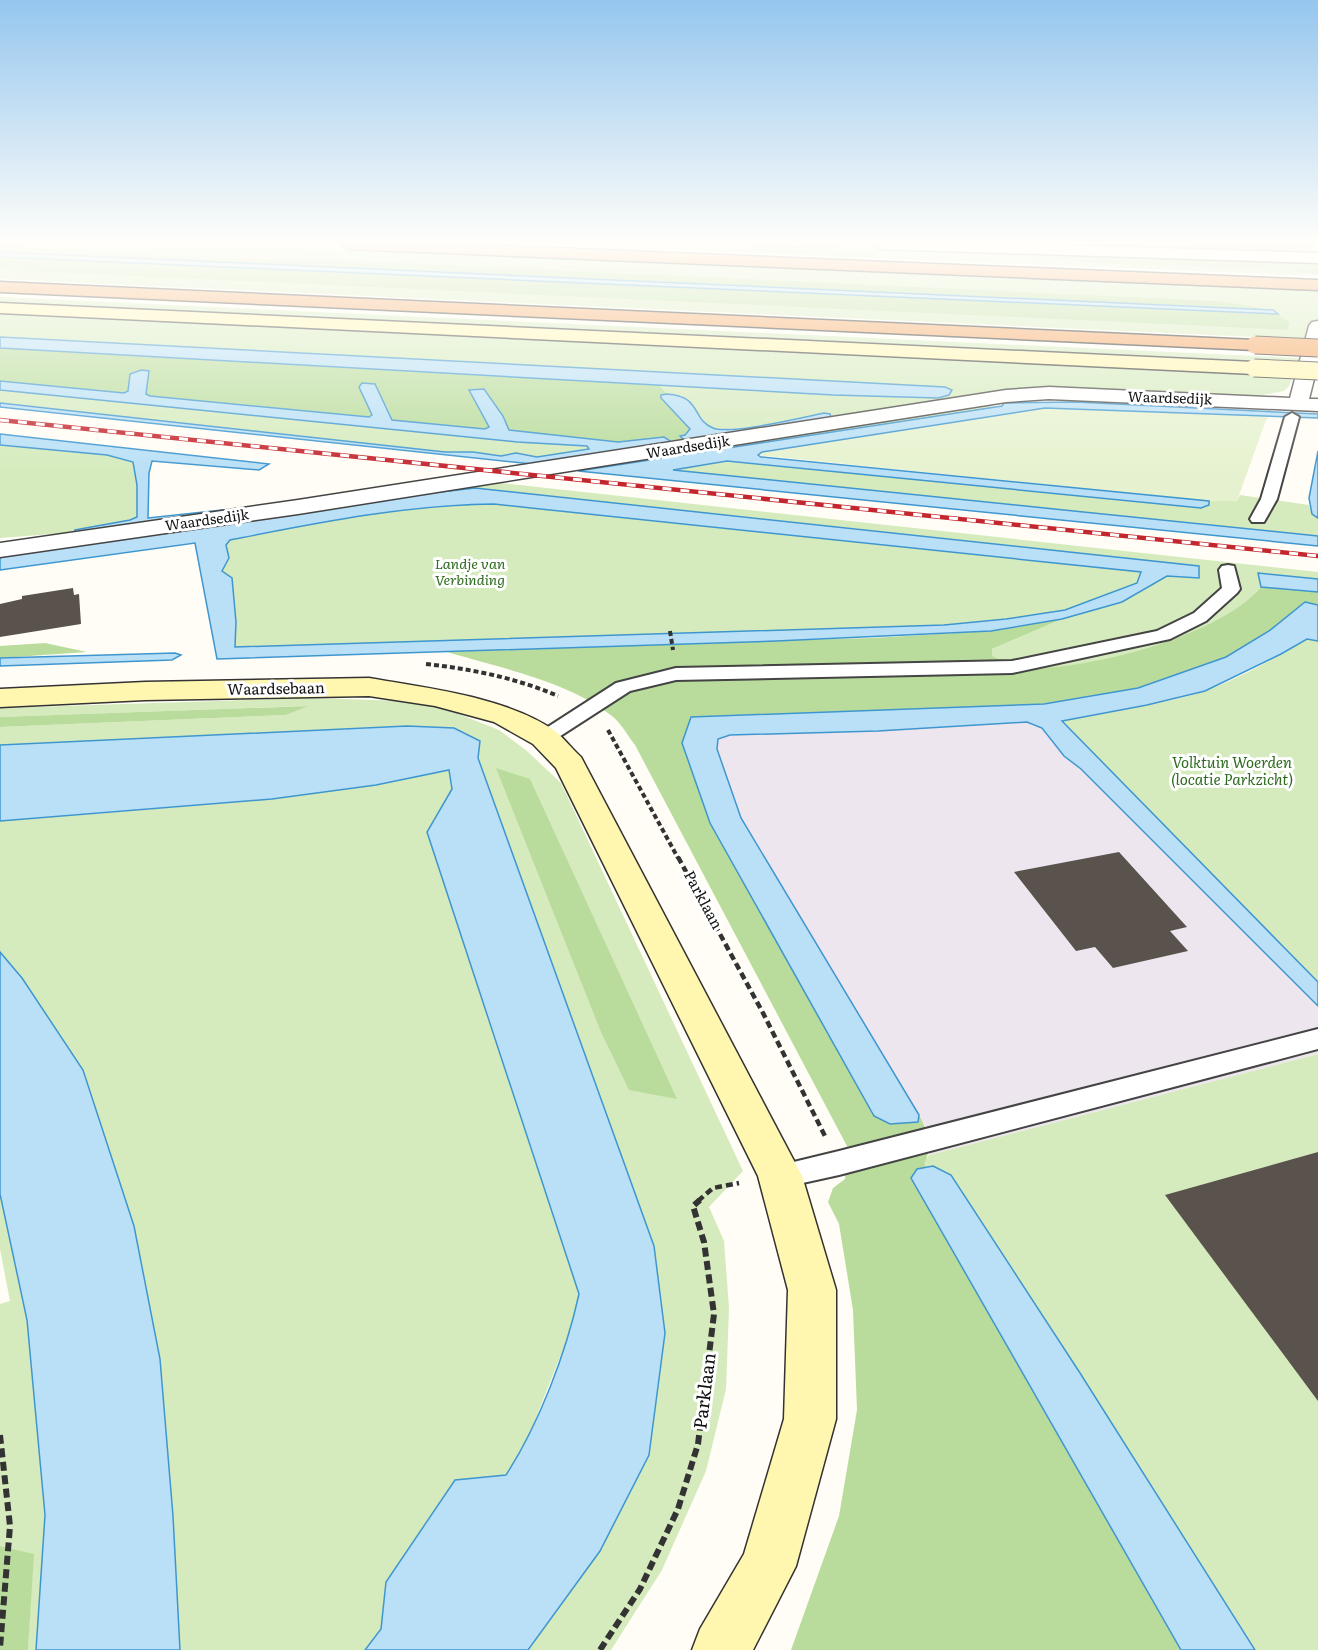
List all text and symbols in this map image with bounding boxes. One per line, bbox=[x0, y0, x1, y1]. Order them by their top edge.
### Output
street label: Waardsedijk bbox=[1127, 386, 1213, 408]
street label: Waardsedijk bbox=[645, 429, 732, 462]
street label: Waardsedijk bbox=[164, 503, 251, 535]
park label: Landje van Verbinding bbox=[435, 553, 506, 589]
street label: Waardsebaan bbox=[227, 675, 325, 700]
park label: Volktuin Woerden (locatie Parkzicht) bbox=[1171, 750, 1293, 790]
street label: Parklaan bbox=[679, 866, 730, 933]
street label: Parklaan bbox=[685, 1351, 722, 1431]

